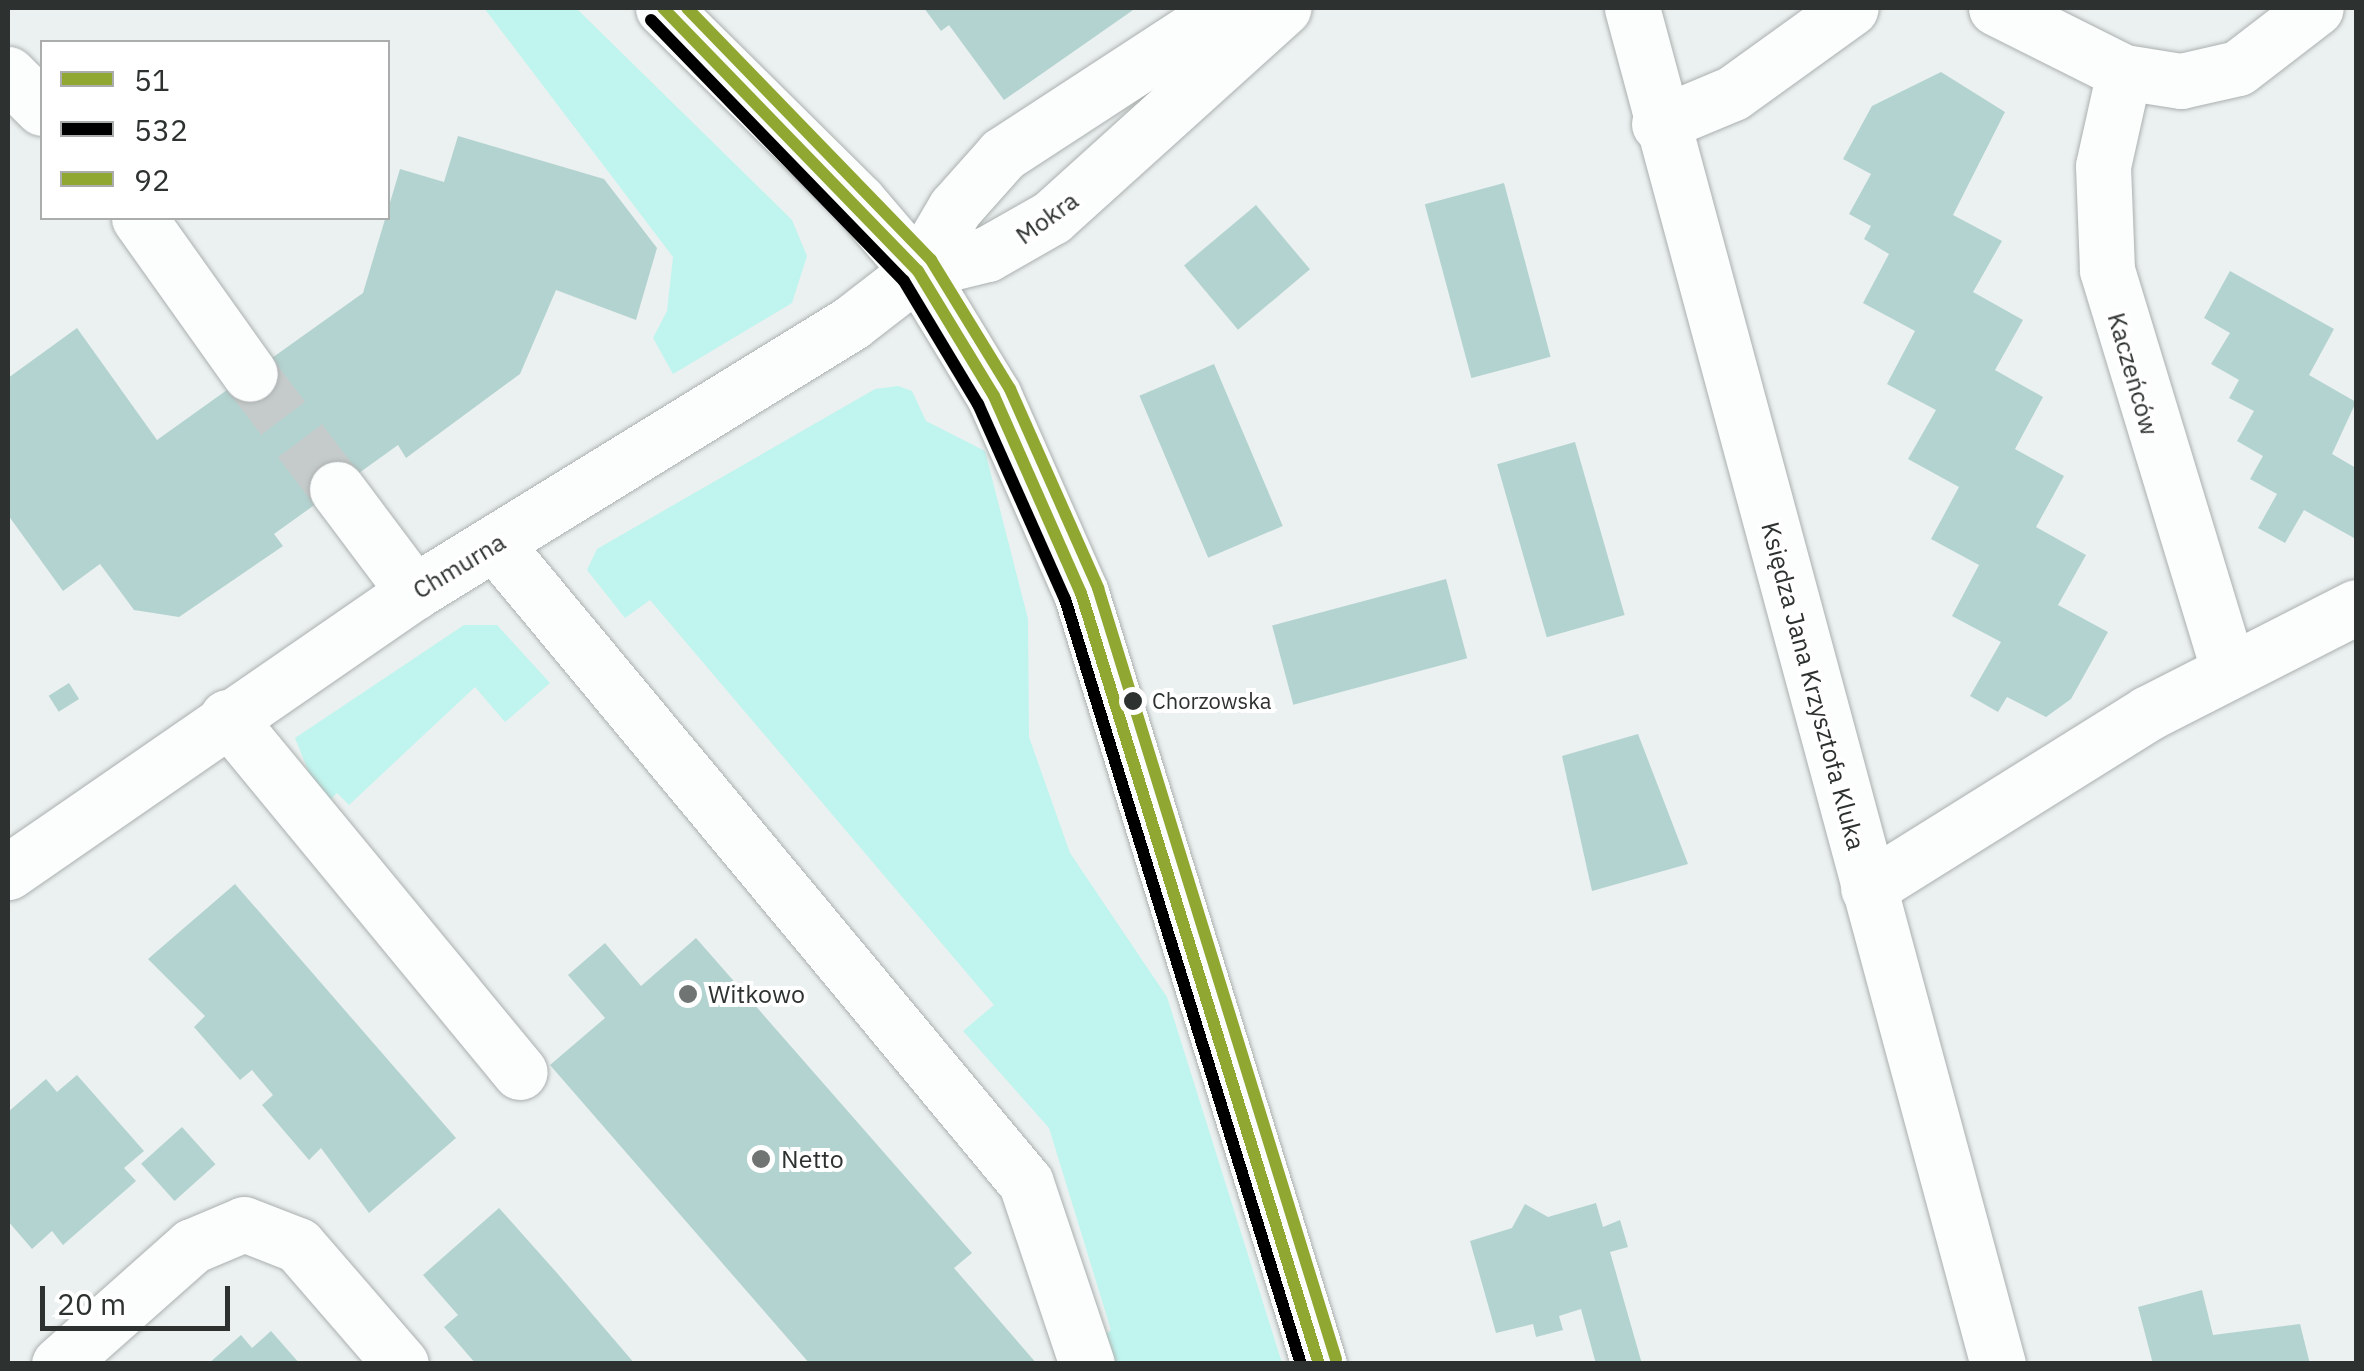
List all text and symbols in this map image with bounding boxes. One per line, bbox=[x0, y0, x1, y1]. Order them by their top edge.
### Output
legend bbox=[40, 40, 390, 220]
text: 51 bbox=[134, 60, 170, 99]
text: 532 bbox=[134, 110, 188, 149]
text: 92 bbox=[134, 160, 170, 199]
street label: Mokra bbox=[1010, 185, 1084, 251]
street label: Kaczeńców bbox=[2101, 309, 2165, 439]
street label: Księdza Jana Krzysztofa Kluka bbox=[1755, 519, 1871, 853]
street label: Chmurna bbox=[407, 527, 511, 605]
place label: Chorzowska bbox=[1152, 688, 1272, 714]
marker: Chorzowska bbox=[1123, 691, 1143, 711]
place label: Witkowo bbox=[708, 979, 805, 1009]
marker: Witkowo bbox=[677, 983, 699, 1005]
place label: Netto bbox=[781, 1144, 844, 1174]
marker: Netto bbox=[750, 1148, 772, 1170]
scale bar bbox=[45, 1266, 235, 1328]
text: 20 m bbox=[57, 1284, 126, 1323]

